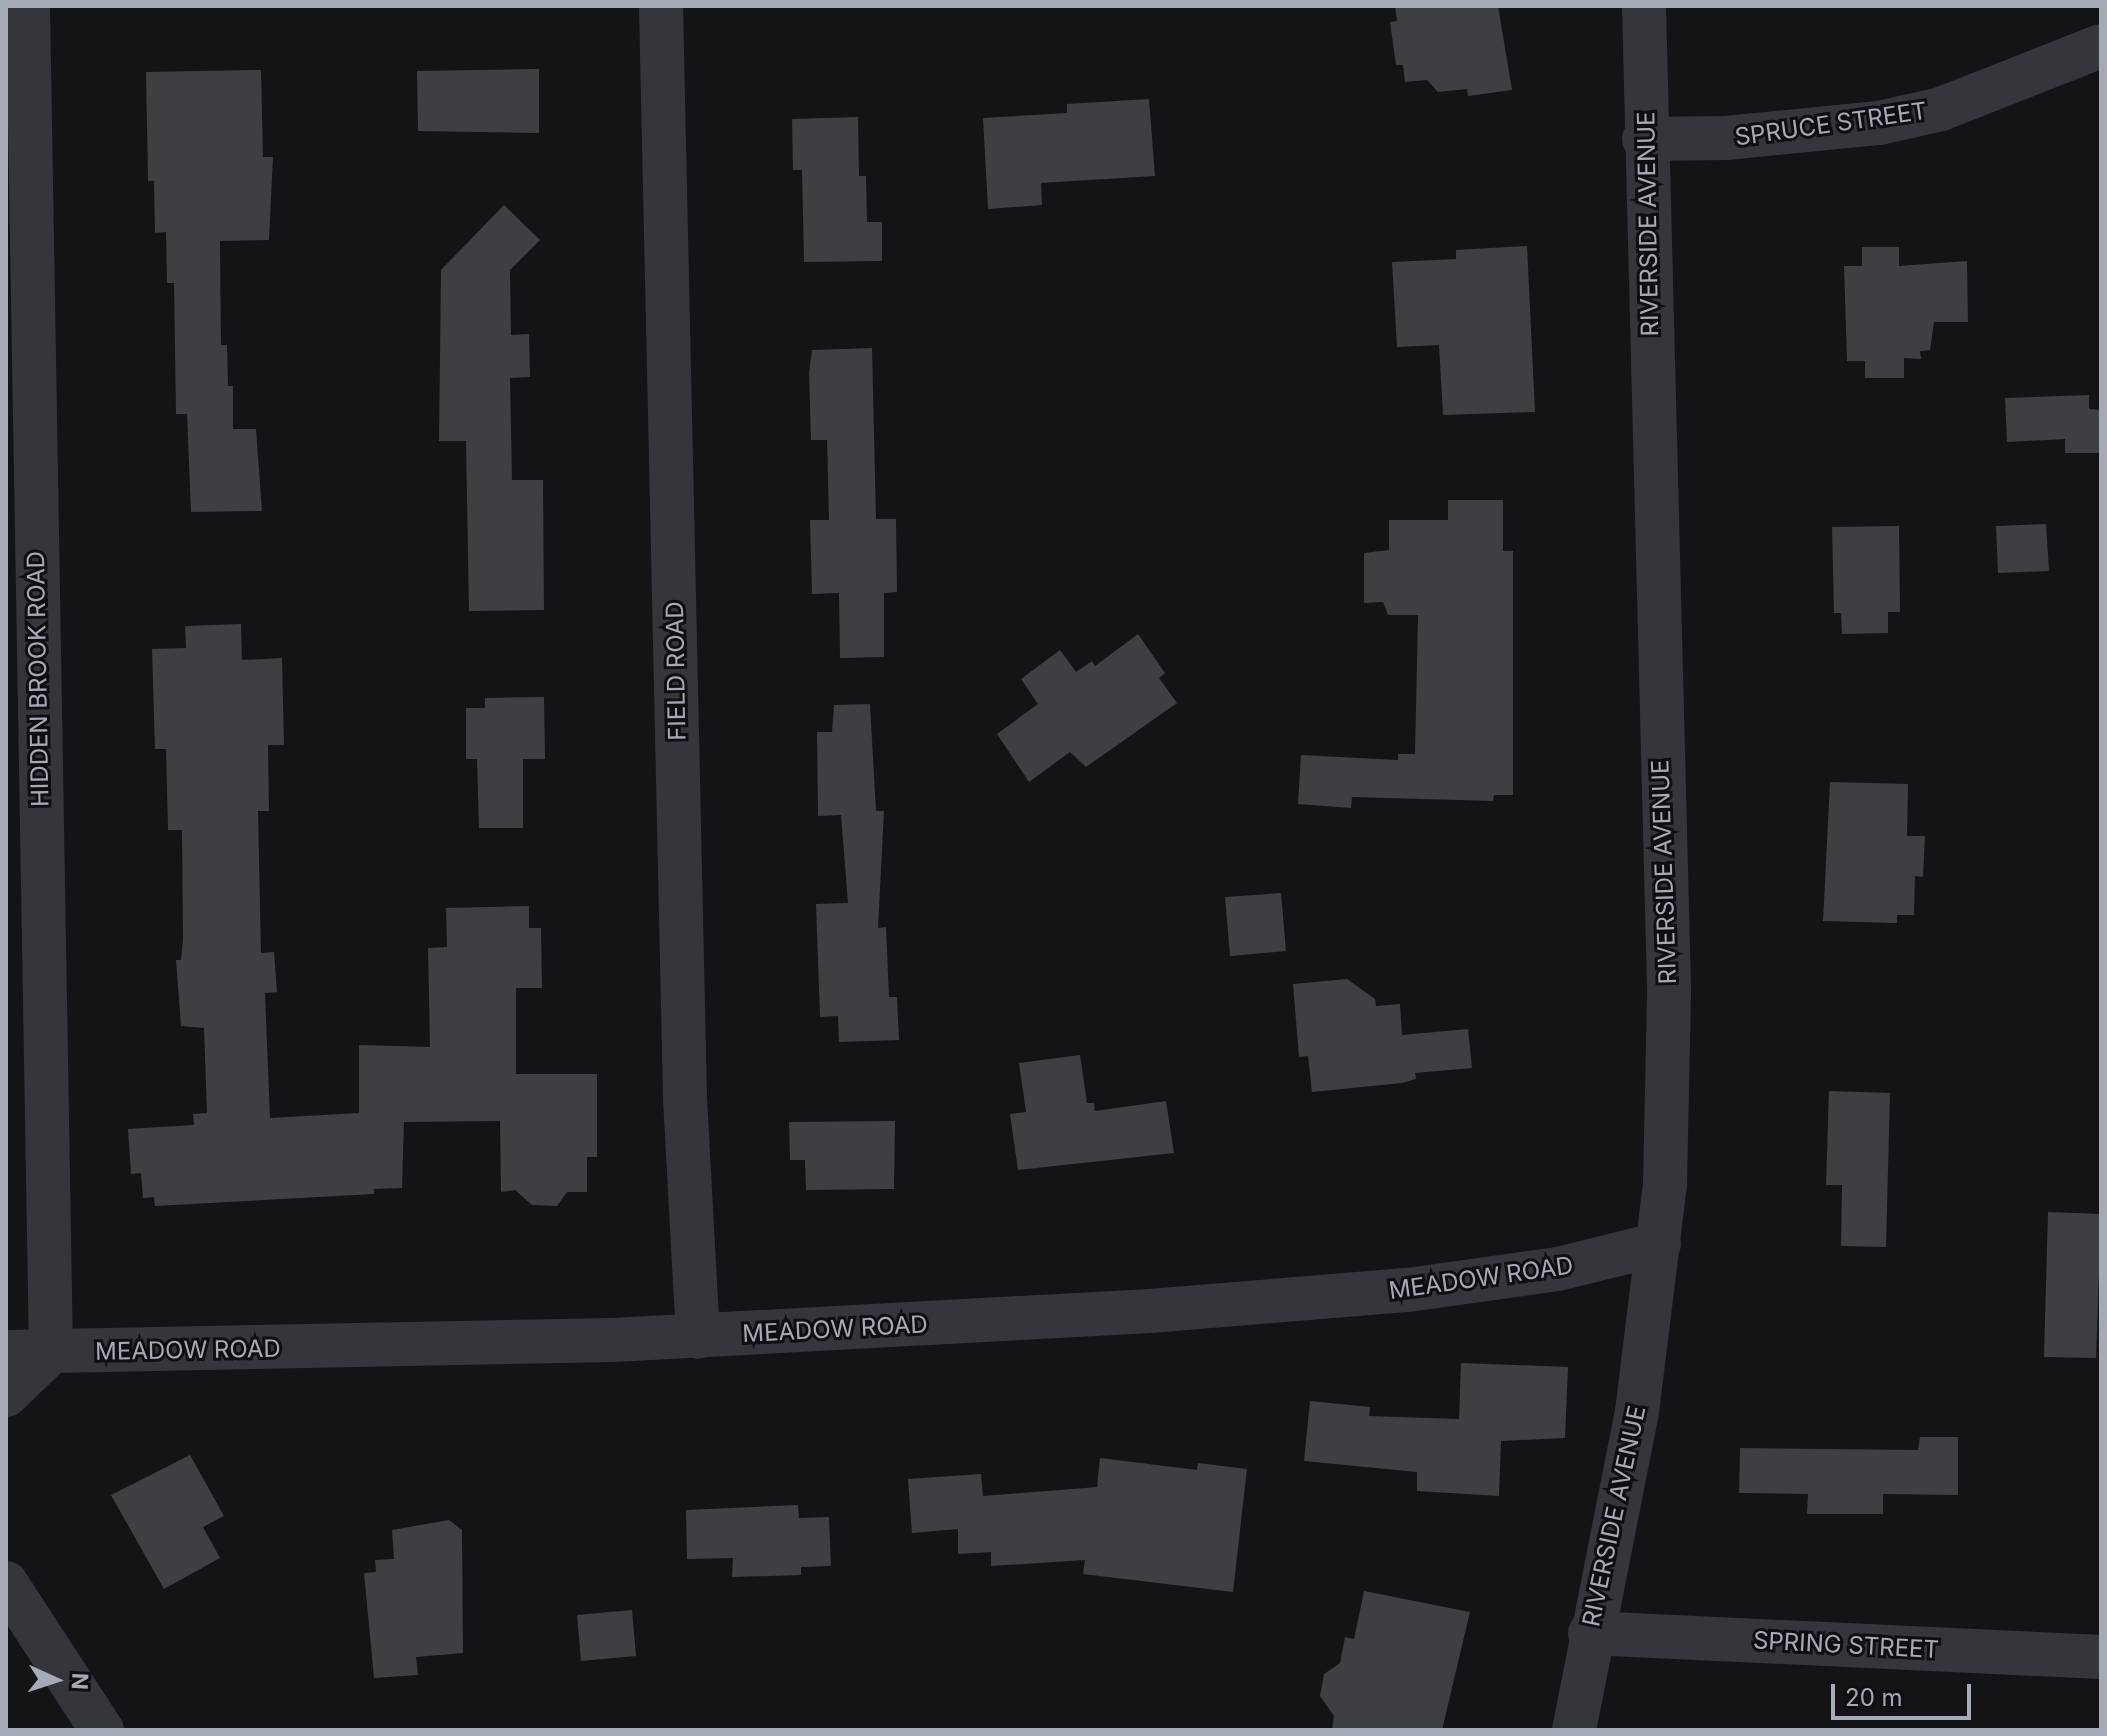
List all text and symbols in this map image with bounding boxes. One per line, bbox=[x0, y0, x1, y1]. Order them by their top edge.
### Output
street label: SPRUCE STREET bbox=[1733, 96, 1929, 152]
street label: RIVERSIDE AVENUE bbox=[1632, 111, 1664, 337]
street label: HIDDEN BROOK ROAD bbox=[21, 551, 55, 807]
street label: FIELD ROAD bbox=[660, 601, 692, 741]
street label: RIVERSIDE AVENUE bbox=[1646, 759, 1682, 985]
street label: MEADOW ROAD bbox=[1387, 1251, 1575, 1305]
street label: MEADOW ROAD bbox=[742, 1310, 928, 1348]
street label: MEADOW ROAD bbox=[95, 1334, 281, 1366]
street label: RIVERSIDE AVENUE bbox=[1577, 1403, 1651, 1629]
street label: SPRING STREET bbox=[1752, 1626, 1940, 1664]
north arrow bbox=[16, 1640, 96, 1720]
scale bar bbox=[1835, 1668, 1975, 1718]
text: N bbox=[67, 1672, 93, 1690]
text: 20 m bbox=[1845, 1683, 1903, 1712]

